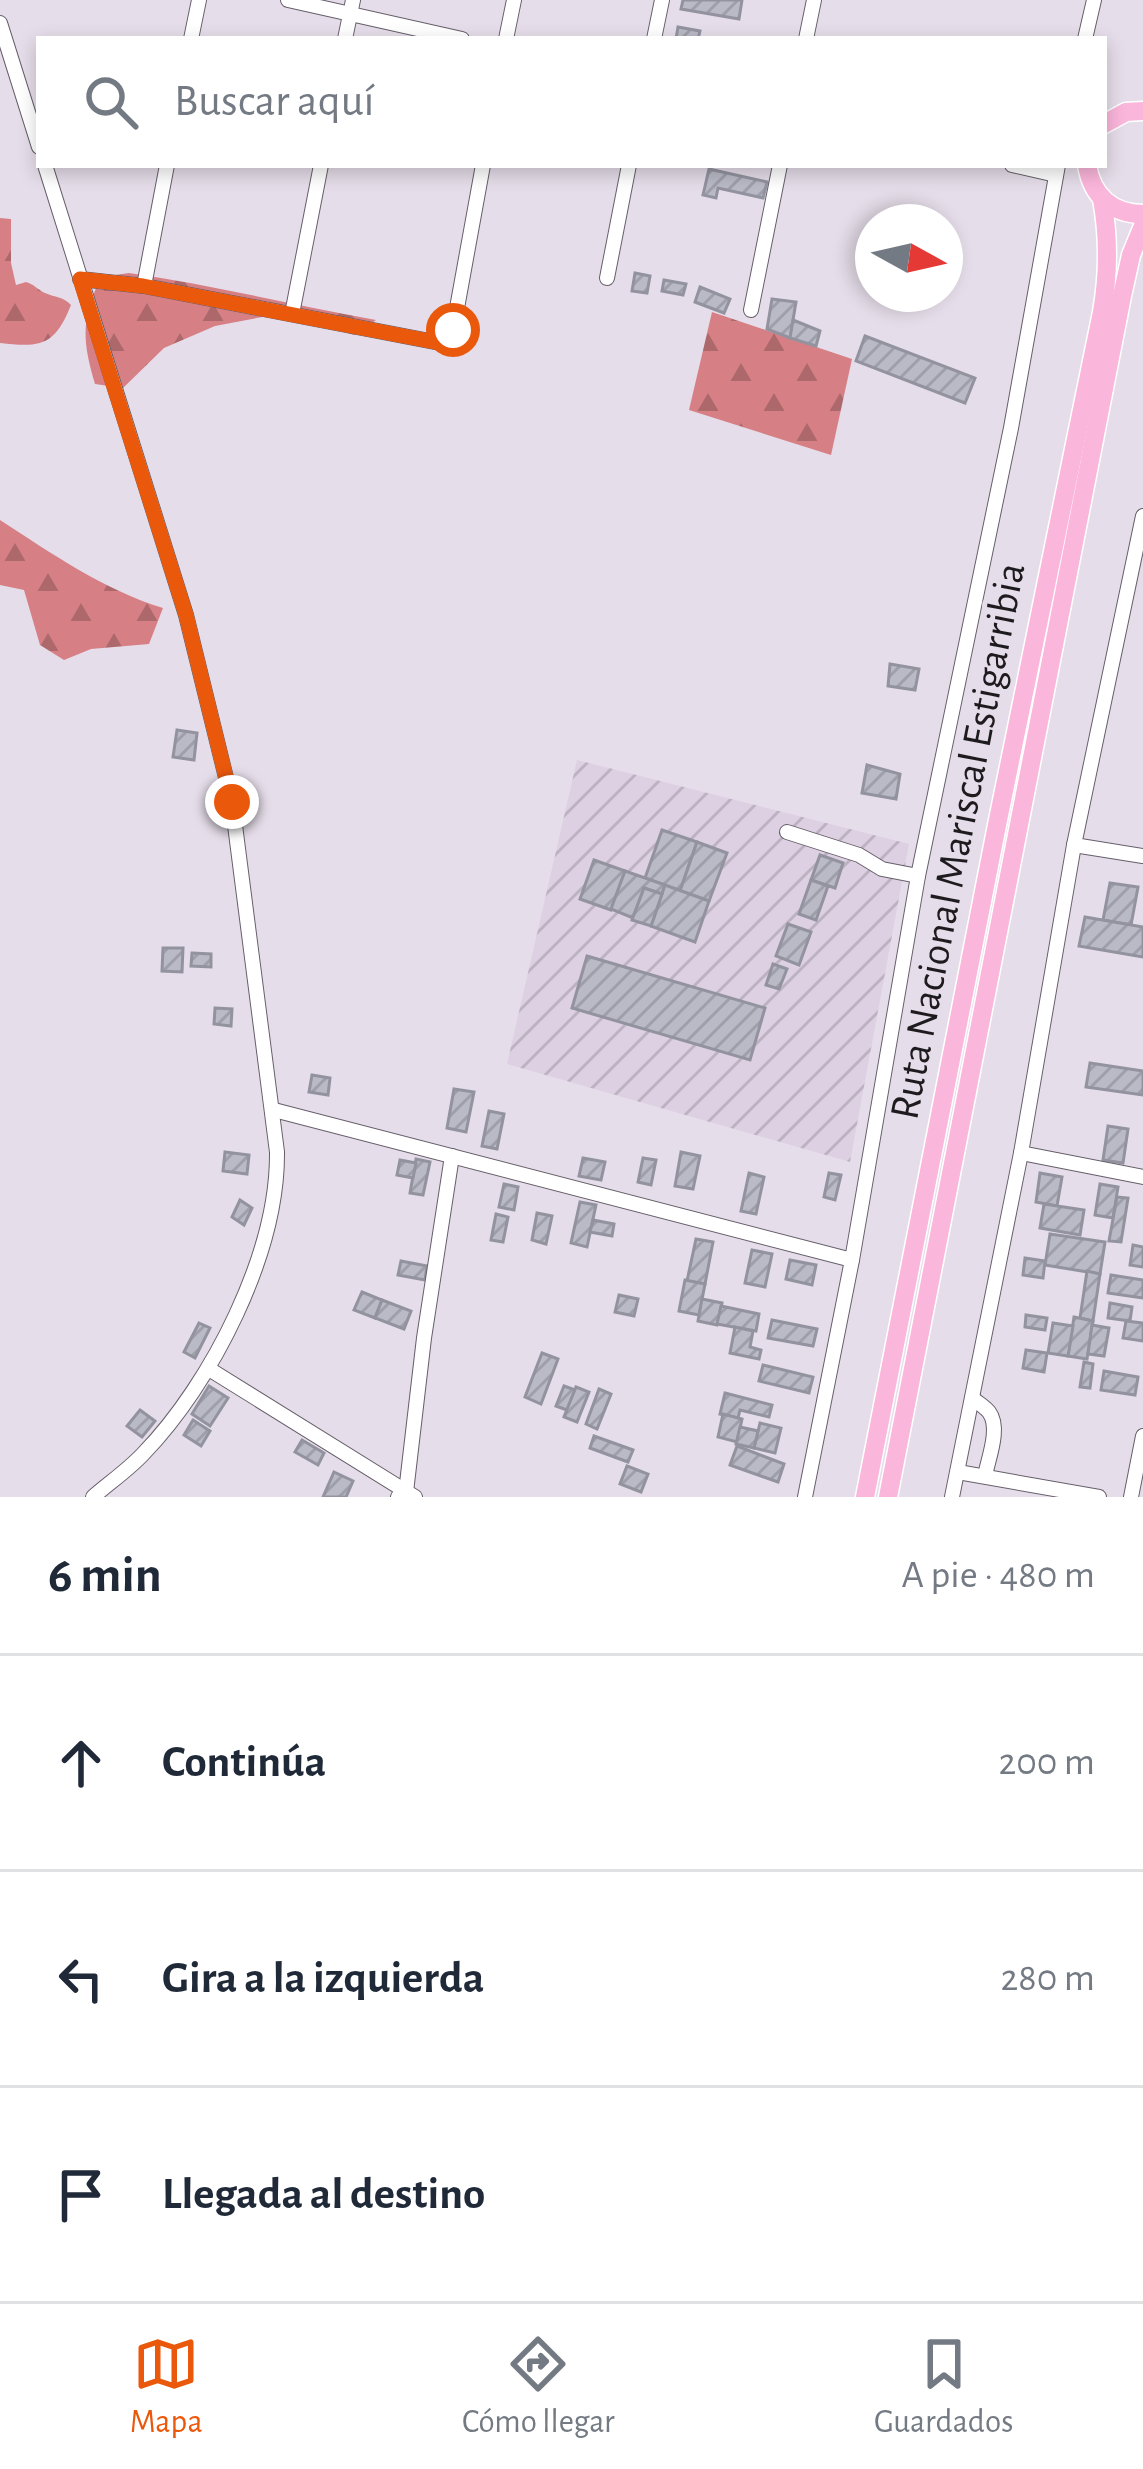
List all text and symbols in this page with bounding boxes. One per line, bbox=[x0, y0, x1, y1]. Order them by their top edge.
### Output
search box bbox=[36, 36, 1107, 168]
icon: search bbox=[78, 69, 144, 135]
text: Buscar aquí bbox=[174, 79, 374, 124]
north arrow bbox=[855, 204, 963, 312]
route start bbox=[426, 303, 480, 357]
street label: Ruta Nacional Mariscal Estigarribia bbox=[883, 559, 1033, 1123]
route end bbox=[205, 775, 259, 829]
text: 6 min bbox=[48, 1550, 162, 1601]
text: A pie · 480 m bbox=[901, 1556, 1095, 1595]
icon: ahead bbox=[48, 1730, 114, 1796]
text: Continúa bbox=[162, 1740, 326, 1785]
text: 200 m bbox=[998, 1743, 1095, 1782]
icon: left bbox=[48, 1946, 114, 2012]
text: Gira a la izquierda bbox=[162, 1956, 484, 2001]
text: 280 m bbox=[1001, 1959, 1095, 1998]
icon: arrive bbox=[48, 2162, 114, 2228]
text: Llegada al destino bbox=[162, 2172, 485, 2217]
tab: Mapa bbox=[130, 2331, 203, 2443]
tab: Cómo llegar bbox=[462, 2331, 615, 2443]
tab: Guardados bbox=[874, 2331, 1013, 2443]

